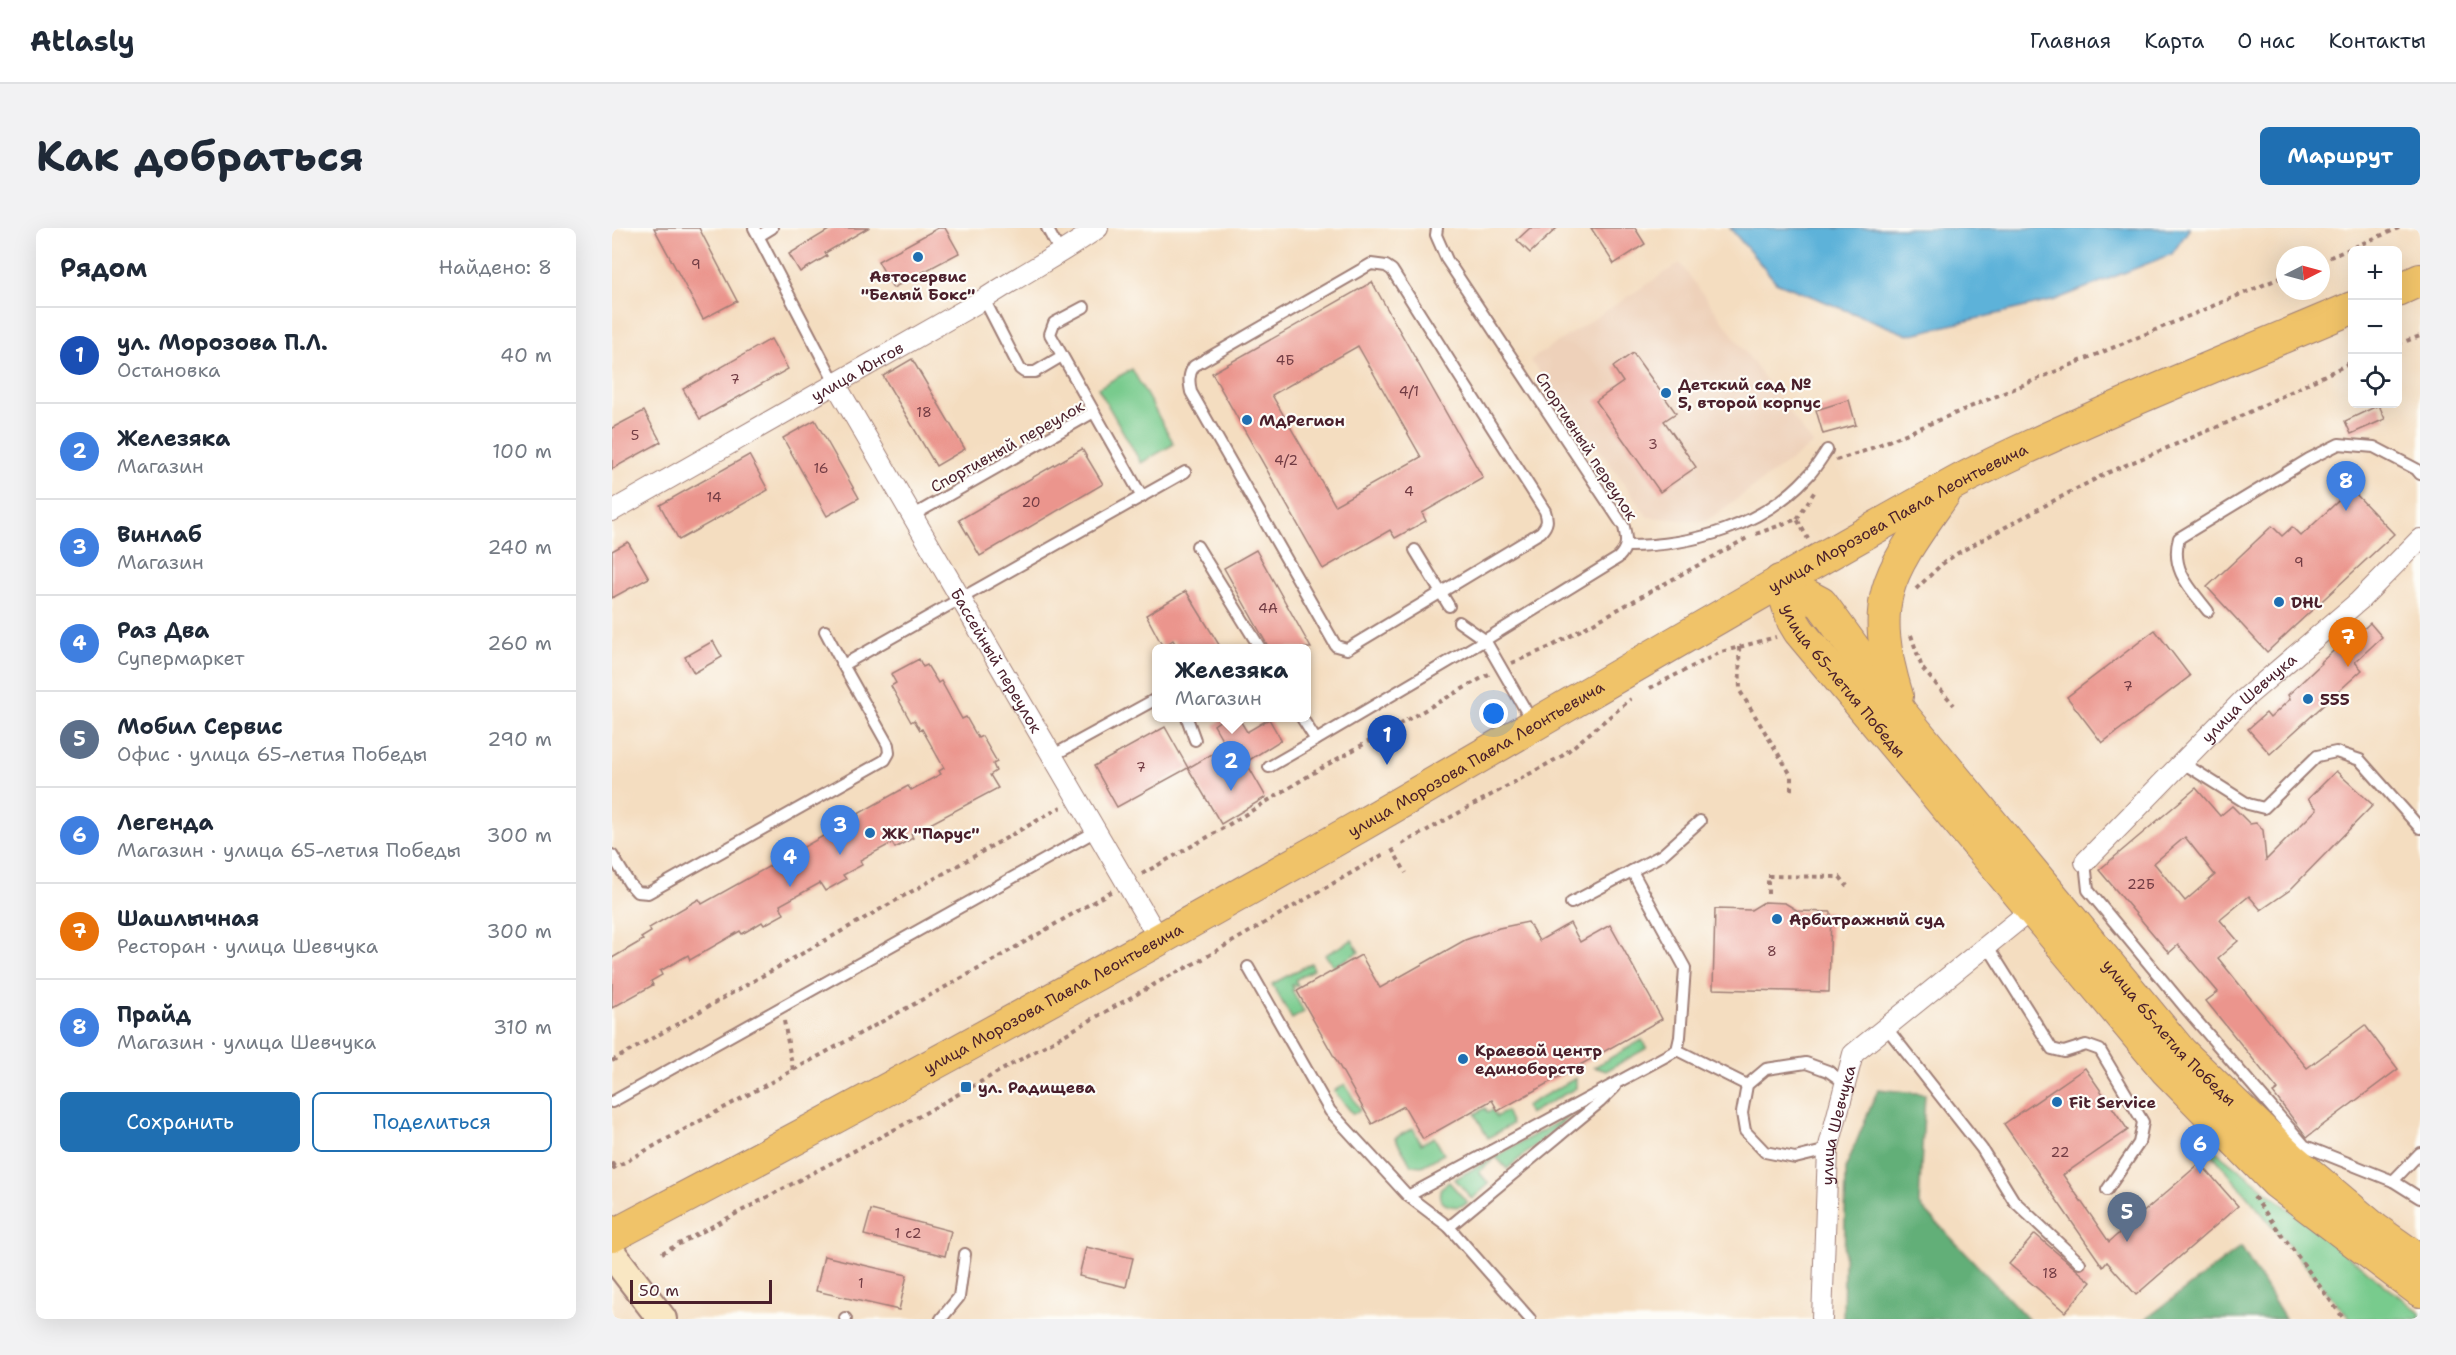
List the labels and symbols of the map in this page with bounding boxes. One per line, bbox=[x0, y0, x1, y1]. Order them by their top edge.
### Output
north arrow bbox=[2276, 246, 2330, 300]
marker: Автосервис "Белый Бокс" bbox=[911, 250, 925, 264]
house number: 9 bbox=[691, 255, 701, 273]
place label: Автосервис "Белый Бокс" bbox=[861, 266, 975, 305]
street label: улица Юнгов bbox=[807, 337, 907, 406]
house number: 4Б bbox=[1275, 351, 1295, 369]
street label: Спортивный переулок bbox=[1531, 368, 1643, 525]
house number: 7 bbox=[730, 370, 740, 388]
place label: Детский сад № 5, второй корпус bbox=[1678, 374, 1821, 413]
house number: 4/1 bbox=[1399, 382, 1419, 400]
marker: Детский сад № 5, второй корпус bbox=[1659, 386, 1673, 400]
street label: Спортивный переулок bbox=[927, 395, 1088, 497]
house number: 18 bbox=[916, 403, 932, 421]
place label: МдРегион bbox=[1259, 410, 1345, 431]
marker: МдРегион bbox=[1240, 413, 1254, 427]
house number: 5 bbox=[631, 426, 639, 444]
house number: 3 bbox=[1648, 435, 1658, 453]
street label: улица Морозова Павла Леонтьевича bbox=[1764, 439, 2031, 598]
house number: 4/2 bbox=[1274, 451, 1298, 469]
house number: 16 bbox=[813, 459, 829, 477]
pin: 8 bbox=[2326, 462, 2366, 511]
house number: 4 bbox=[1404, 482, 1414, 500]
house number: 14 bbox=[706, 488, 722, 506]
house number: 20 bbox=[1021, 493, 1041, 511]
house number: 9 bbox=[2294, 553, 2304, 571]
street label: Бассейный переулок bbox=[946, 584, 1047, 737]
place label: DHL bbox=[2291, 592, 2323, 613]
marker: DHL bbox=[2272, 595, 2286, 609]
house number: 4А bbox=[1258, 599, 1278, 617]
street label: улица 65-летия Победы bbox=[1777, 601, 1910, 762]
pin: 7 bbox=[2328, 618, 2368, 667]
street label: улица Шевчука bbox=[2197, 649, 2301, 747]
street label: улица Морозова Павла Леонтьевича bbox=[1344, 676, 1608, 842]
house number: 7 bbox=[2123, 677, 2133, 695]
place label: 555 bbox=[2320, 689, 2350, 710]
marker: 555 bbox=[2301, 692, 2315, 706]
your location bbox=[1479, 699, 1508, 728]
pin: 1 bbox=[1368, 716, 1406, 765]
pin: 2 bbox=[1212, 742, 1250, 791]
house number: 7 bbox=[1136, 758, 1146, 776]
pin: 3 bbox=[820, 806, 860, 855]
place label: ЖК "Парус" bbox=[882, 823, 980, 844]
marker: ЖК "Парус" bbox=[863, 826, 877, 840]
pin: 4 bbox=[770, 838, 810, 887]
house number: 22Б bbox=[2127, 875, 2155, 893]
place label: Арбитражный суд bbox=[1789, 909, 1945, 930]
marker: Арбитражный суд bbox=[1770, 912, 1784, 926]
street label: улица Морозова Павла Леонтьевича bbox=[920, 918, 1187, 1079]
house number: 8 bbox=[1767, 942, 1777, 960]
street label: улица 65-летия Победы bbox=[2098, 955, 2241, 1111]
place label: Краевой центр единоборств bbox=[1475, 1040, 1602, 1079]
marker: Краевой центр единоборств bbox=[1456, 1052, 1470, 1066]
street label: улица Шевчука bbox=[1817, 1063, 1861, 1186]
place label: ул. Радищева bbox=[978, 1077, 1095, 1098]
marker: ул. Радищева bbox=[959, 1080, 973, 1094]
place label: Fit Service bbox=[2069, 1092, 2156, 1113]
marker: Fit Service bbox=[2050, 1095, 2064, 1109]
pin: 6 bbox=[2180, 1124, 2220, 1174]
house number: 22 bbox=[2051, 1143, 2069, 1161]
pin: 5 bbox=[2108, 1192, 2146, 1242]
house number: 1 с2 bbox=[895, 1224, 921, 1242]
house number: 18 bbox=[2042, 1264, 2058, 1282]
house number: 1 bbox=[858, 1274, 864, 1292]
scale bar bbox=[630, 1277, 772, 1304]

